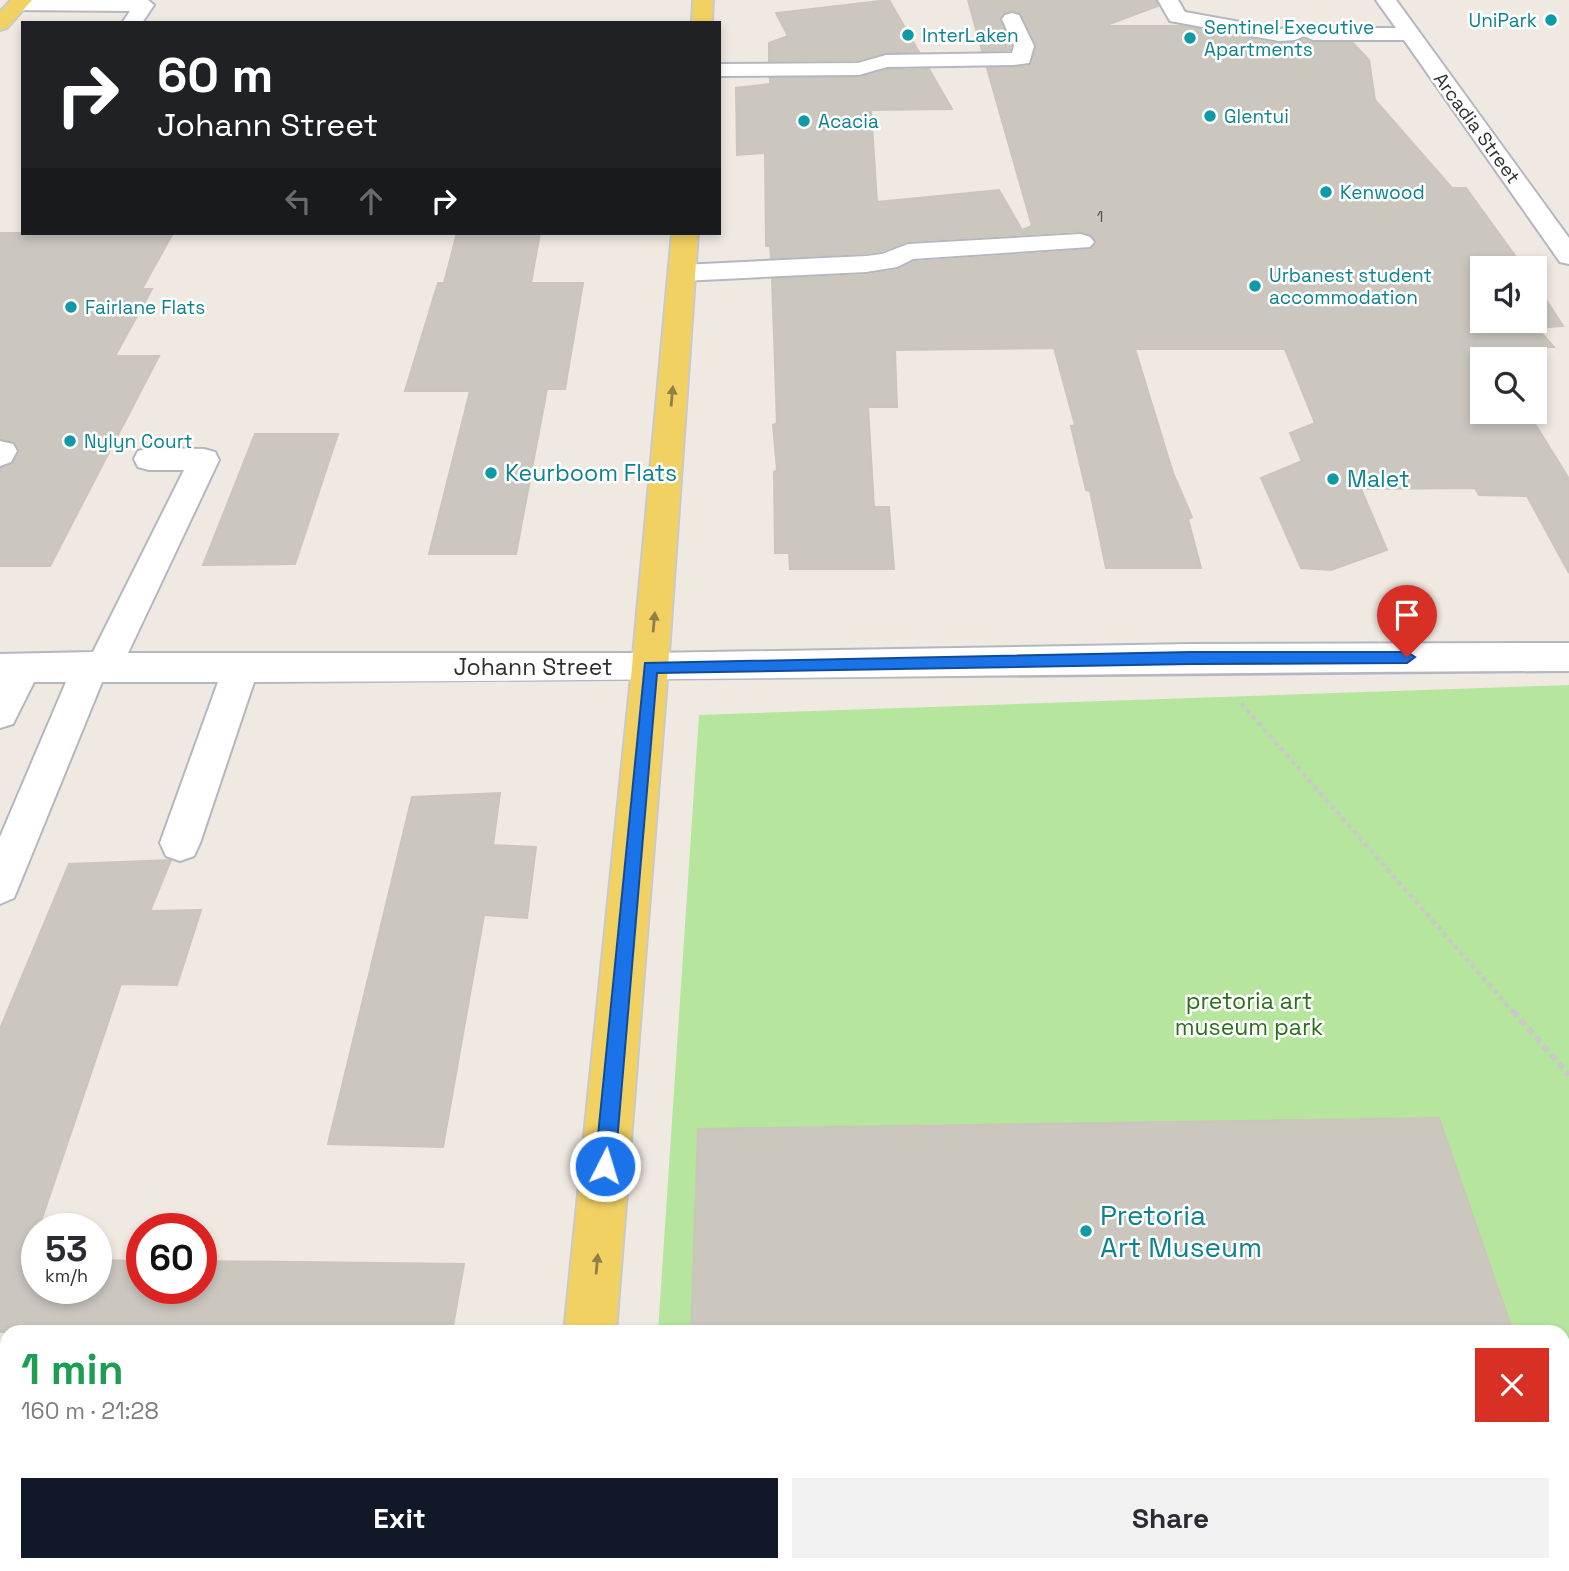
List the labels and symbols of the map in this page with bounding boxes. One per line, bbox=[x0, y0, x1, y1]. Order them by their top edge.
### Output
place label: UniPark bbox=[1469, 8, 1537, 33]
marker: UniPark bbox=[1543, 12, 1559, 28]
place label: Sentinel Executive Apartments bbox=[1204, 15, 1374, 62]
place label: InterLaken bbox=[922, 23, 1019, 48]
marker: InterLaken bbox=[900, 27, 916, 43]
marker: Sentinel Executive Apartments bbox=[1182, 30, 1198, 46]
street label: Arcadia Street bbox=[1428, 67, 1526, 189]
place label: Glentui bbox=[1224, 104, 1289, 129]
marker: Glentui bbox=[1202, 108, 1218, 124]
place label: Acacia bbox=[818, 109, 879, 134]
marker: Acacia bbox=[796, 113, 812, 129]
place label: Kenwood bbox=[1340, 180, 1425, 205]
marker: Kenwood bbox=[1318, 184, 1334, 200]
house number: 1 bbox=[1097, 206, 1103, 227]
place label: Urbanest student accommodation bbox=[1269, 263, 1432, 310]
marker: Urbanest student accommodation bbox=[1247, 278, 1263, 294]
place label: Fairlane Flats bbox=[85, 295, 205, 320]
marker: Fairlane Flats bbox=[63, 299, 79, 315]
one-way arrow bbox=[667, 384, 678, 406]
place label: Nylyn Court bbox=[84, 429, 193, 454]
marker: Nylyn Court bbox=[62, 433, 78, 449]
place label: Keurboom Flats bbox=[505, 458, 677, 488]
place label: Malet bbox=[1347, 464, 1410, 494]
marker: Keurboom Flats bbox=[483, 465, 499, 481]
marker: Malet bbox=[1325, 471, 1341, 487]
pin bbox=[1377, 585, 1437, 657]
one-way arrow bbox=[649, 611, 660, 633]
street label: Johann Street bbox=[454, 652, 612, 682]
park label: pretoria art museum park bbox=[1175, 986, 1323, 1042]
position arrow bbox=[568, 1129, 642, 1203]
place label: Pretoria Art Museum bbox=[1100, 1197, 1262, 1265]
speed limit sign: 60 bbox=[126, 1213, 217, 1304]
marker: Pretoria Art Museum bbox=[1078, 1223, 1094, 1239]
one-way arrow bbox=[591, 1253, 602, 1275]

